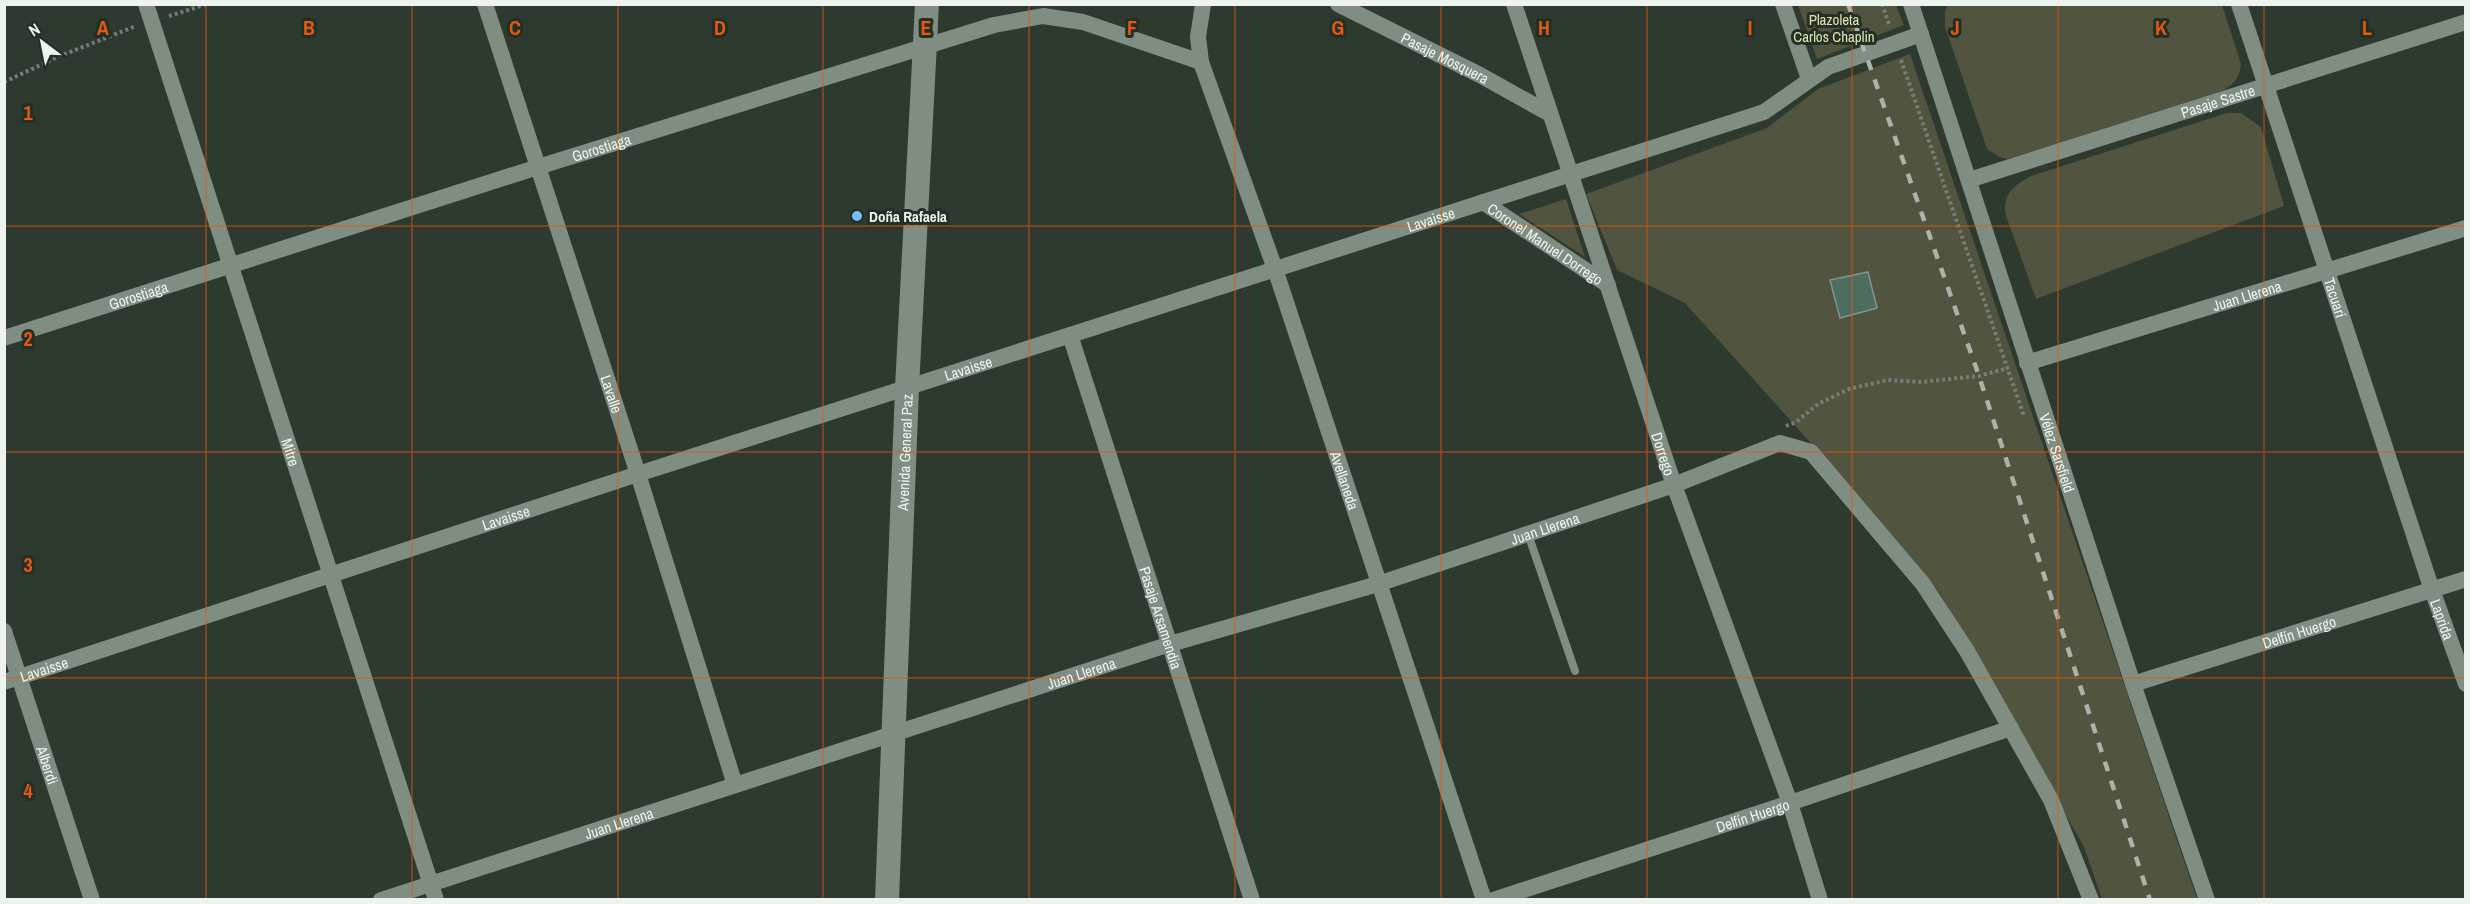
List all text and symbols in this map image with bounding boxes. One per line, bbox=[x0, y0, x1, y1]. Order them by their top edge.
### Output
park label: Plazoleta Carlos Chaplin bbox=[1793, 9, 1875, 47]
north arrow bbox=[12, 12, 72, 72]
text: A bbox=[97, 14, 109, 41]
text: B bbox=[303, 14, 315, 41]
text: C bbox=[509, 14, 521, 41]
text: D bbox=[714, 14, 726, 41]
text: E bbox=[921, 14, 932, 41]
text: F bbox=[1127, 14, 1137, 41]
text: G bbox=[1332, 14, 1344, 41]
text: H bbox=[1538, 14, 1550, 41]
text: I bbox=[1748, 14, 1752, 41]
text: J bbox=[1950, 14, 1960, 41]
text: K bbox=[2155, 14, 2167, 41]
text: L bbox=[2362, 14, 2372, 41]
text: N bbox=[24, 17, 44, 41]
street label: Pasaje Mosquera bbox=[1398, 27, 1493, 89]
street label: Pasaje Sastre bbox=[2178, 79, 2258, 123]
text: 1 bbox=[23, 99, 33, 126]
street label: Gorostiaga bbox=[569, 128, 634, 166]
street label: Coronel Manuel Dorrego bbox=[1484, 197, 1608, 290]
street label: Lavaisse bbox=[1404, 202, 1458, 237]
place label: Doña Rafaela bbox=[869, 206, 947, 227]
marker: Doña Rafaela bbox=[850, 209, 864, 223]
street label: Juan Llerena bbox=[2210, 275, 2284, 316]
street label: Tacuarí bbox=[2319, 275, 2352, 321]
street label: Gorostiaga bbox=[106, 276, 171, 314]
text: 2 bbox=[23, 325, 33, 352]
street label: Lavaisse bbox=[941, 350, 995, 385]
street label: Lavalle bbox=[596, 372, 628, 416]
street label: Avenida General Paz bbox=[892, 394, 917, 512]
street label: Vélez Sarsfield bbox=[2035, 410, 2080, 495]
street label: Dorrego bbox=[1647, 429, 1681, 478]
street label: Mitre bbox=[277, 436, 305, 469]
street label: Avellaneda bbox=[1325, 447, 1365, 513]
street label: Lavaisse bbox=[479, 500, 533, 535]
street label: Juan Llerena bbox=[1508, 507, 1582, 549]
text: 3 bbox=[23, 551, 33, 578]
street label: Pasaje Arsamendia bbox=[1135, 564, 1187, 672]
street label: Laprida bbox=[2426, 596, 2460, 643]
street label: Delfín Huergo bbox=[2260, 610, 2338, 653]
street label: Lavaisse bbox=[17, 651, 71, 687]
street label: Juan Llerena bbox=[1044, 652, 1118, 694]
street label: Alberdi bbox=[31, 742, 64, 787]
text: 4 bbox=[23, 777, 33, 804]
street label: Delfín Huergo bbox=[1713, 793, 1792, 837]
street label: Juan Llerena bbox=[582, 802, 656, 844]

